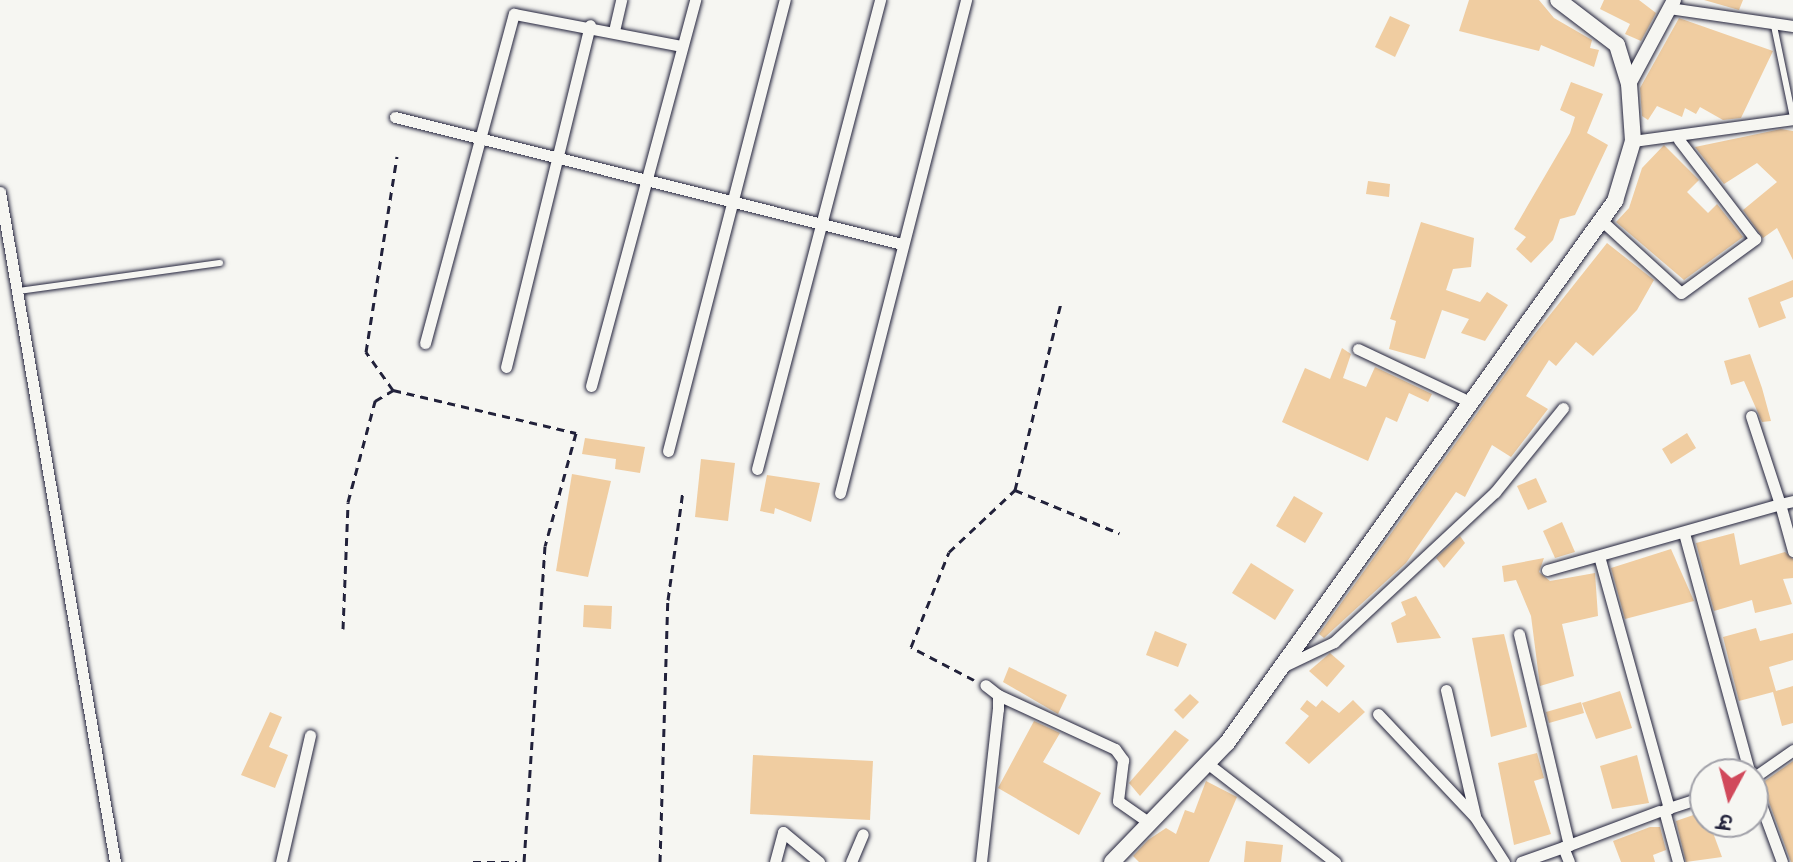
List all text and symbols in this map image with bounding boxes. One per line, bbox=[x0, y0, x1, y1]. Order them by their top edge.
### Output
north arrow bbox=[1689, 758, 1769, 838]
text: उ bbox=[1717, 802, 1735, 839]

